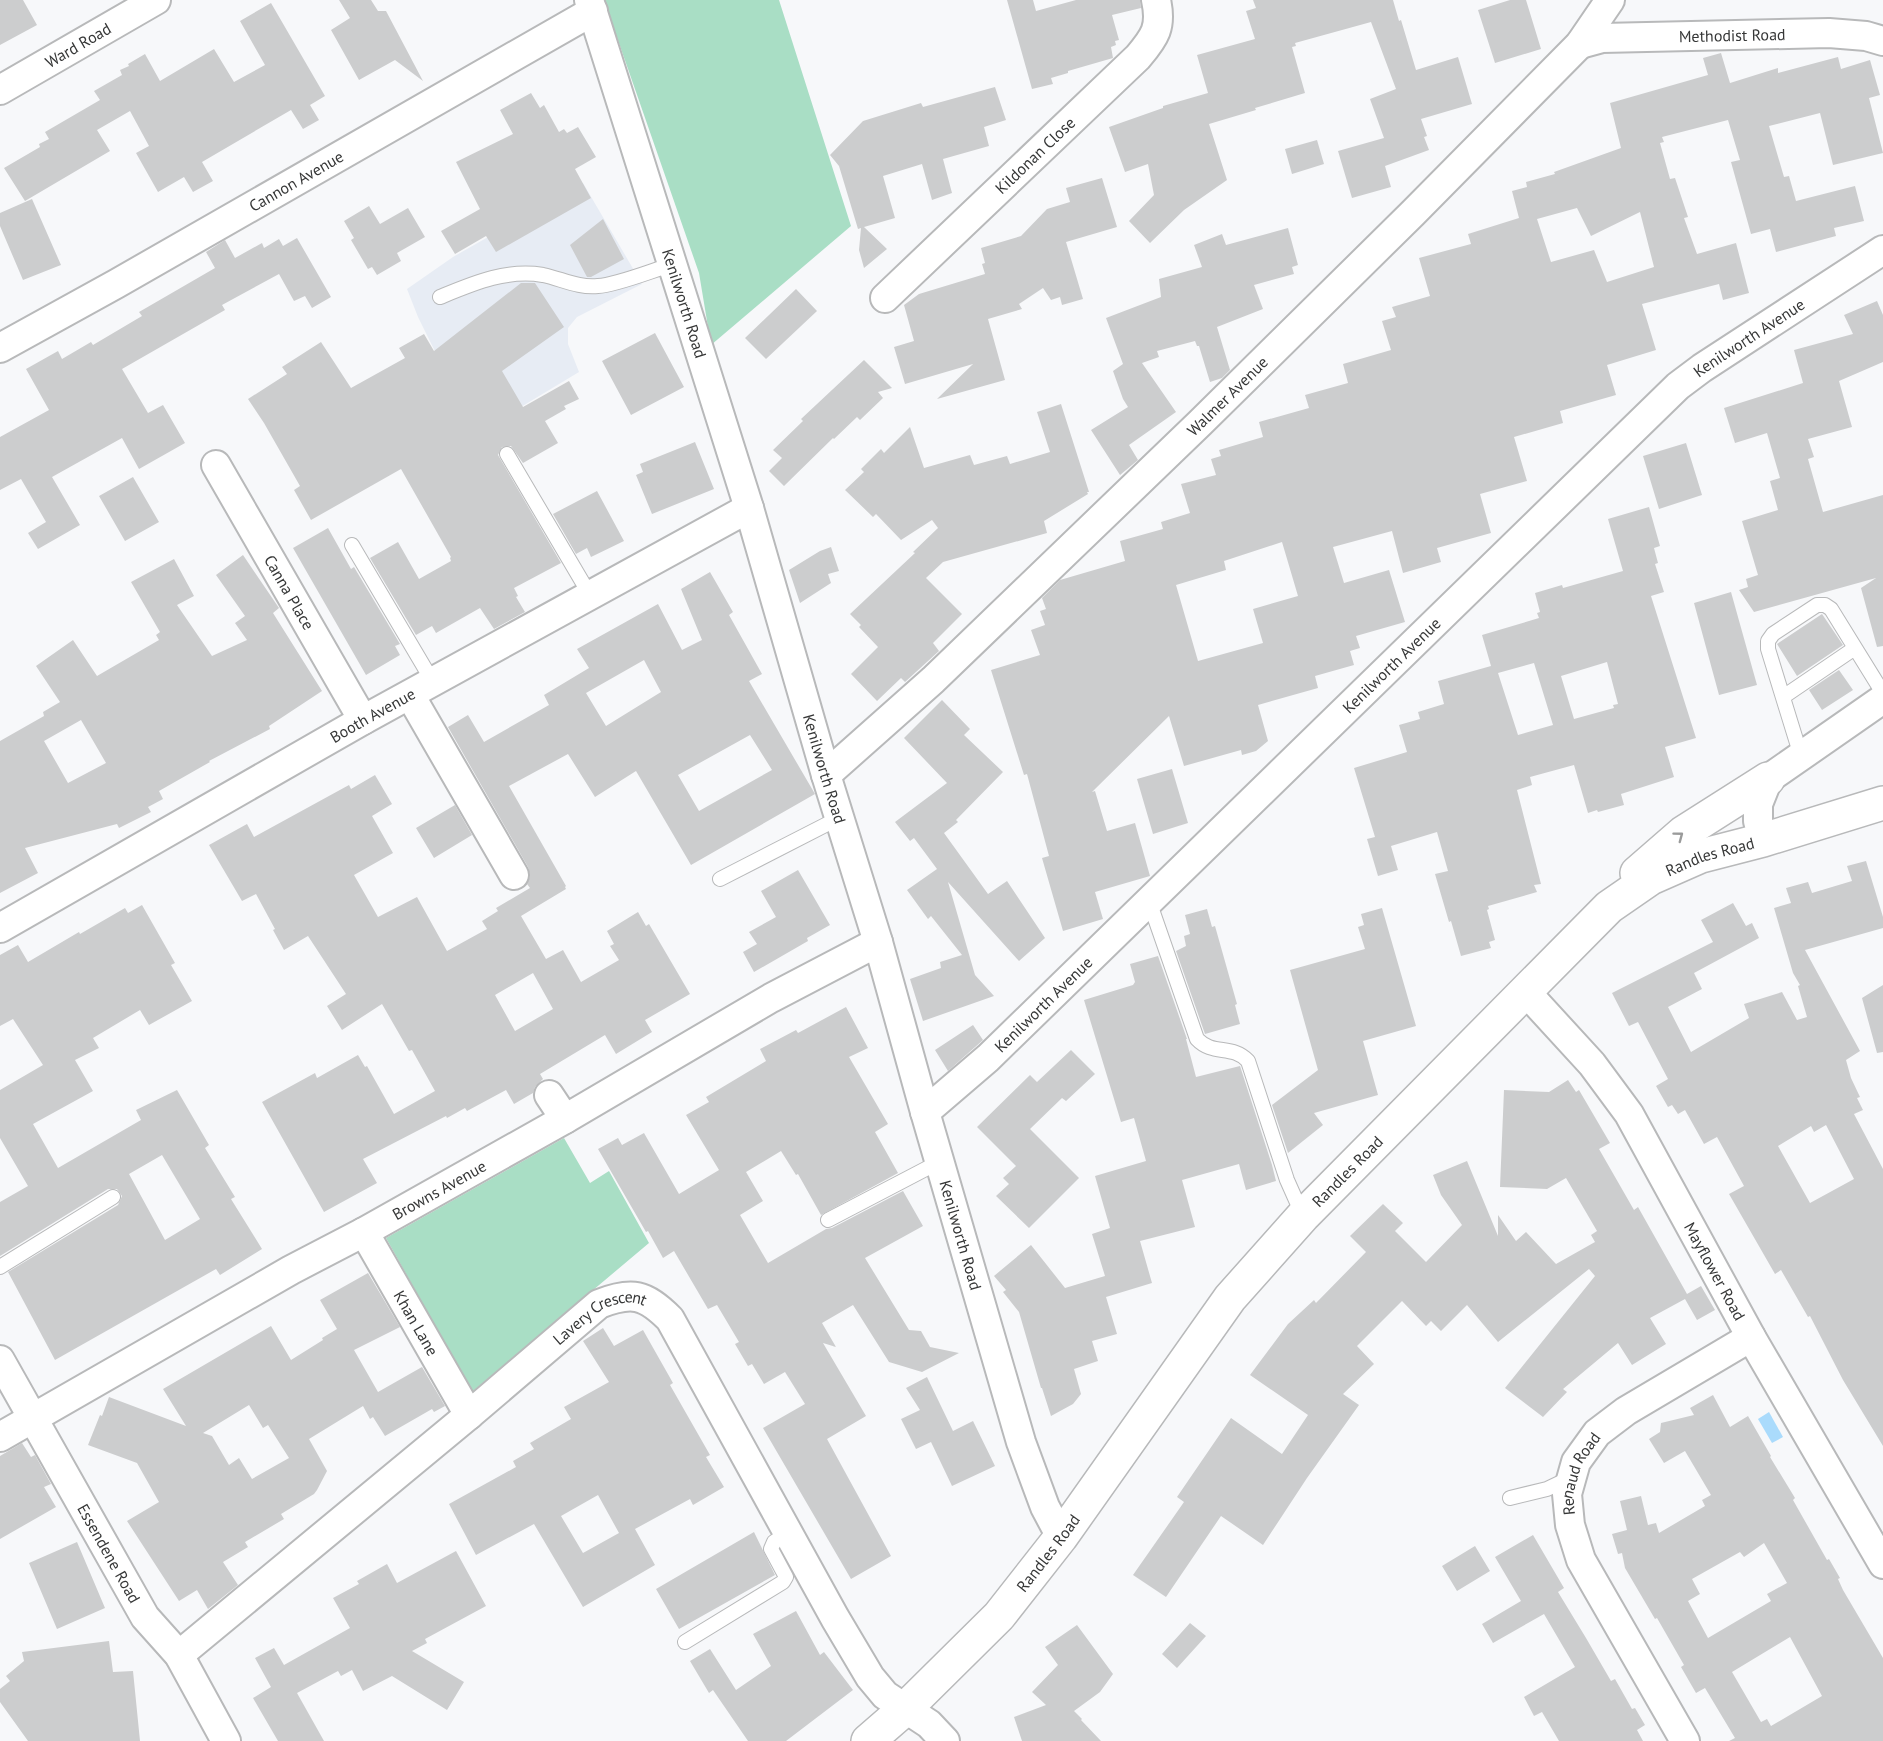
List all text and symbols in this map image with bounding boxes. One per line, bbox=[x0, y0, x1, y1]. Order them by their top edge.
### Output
street label: Ward Road bbox=[41, 18, 114, 72]
street label: Methodist Road bbox=[1679, 24, 1786, 46]
street label: Kildonan Close bbox=[991, 112, 1079, 198]
street label: Cannon Avenue bbox=[245, 146, 347, 216]
street label: Kenilworth Road bbox=[658, 246, 711, 360]
street label: Kenilworth Avenue bbox=[1689, 294, 1808, 381]
street label: Walmer Avenue bbox=[1183, 352, 1272, 440]
street label: Canna Place bbox=[260, 551, 319, 633]
street label: Kenilworth Avenue bbox=[1338, 613, 1445, 717]
street label: Booth Avenue bbox=[326, 683, 419, 747]
street label: Kenilworth Road bbox=[799, 712, 850, 826]
one-way arrow bbox=[1673, 832, 1684, 843]
street label: Randles Road bbox=[1662, 833, 1756, 880]
street label: Kenilworth Avenue bbox=[990, 952, 1096, 1056]
street label: Randles Road bbox=[1308, 1131, 1387, 1211]
street label: Browns Avenue bbox=[389, 1155, 489, 1224]
street label: Kenilworth Road bbox=[935, 1178, 986, 1292]
street label: Mayflower Road bbox=[1680, 1218, 1750, 1324]
street label: Lavery Crescent bbox=[549, 1286, 651, 1349]
street label: Khan Lane bbox=[390, 1287, 443, 1359]
street label: Renaud Road bbox=[1556, 1428, 1604, 1516]
street label: Essendene Road bbox=[73, 1500, 145, 1607]
street label: Randles Road bbox=[1012, 1510, 1084, 1596]

